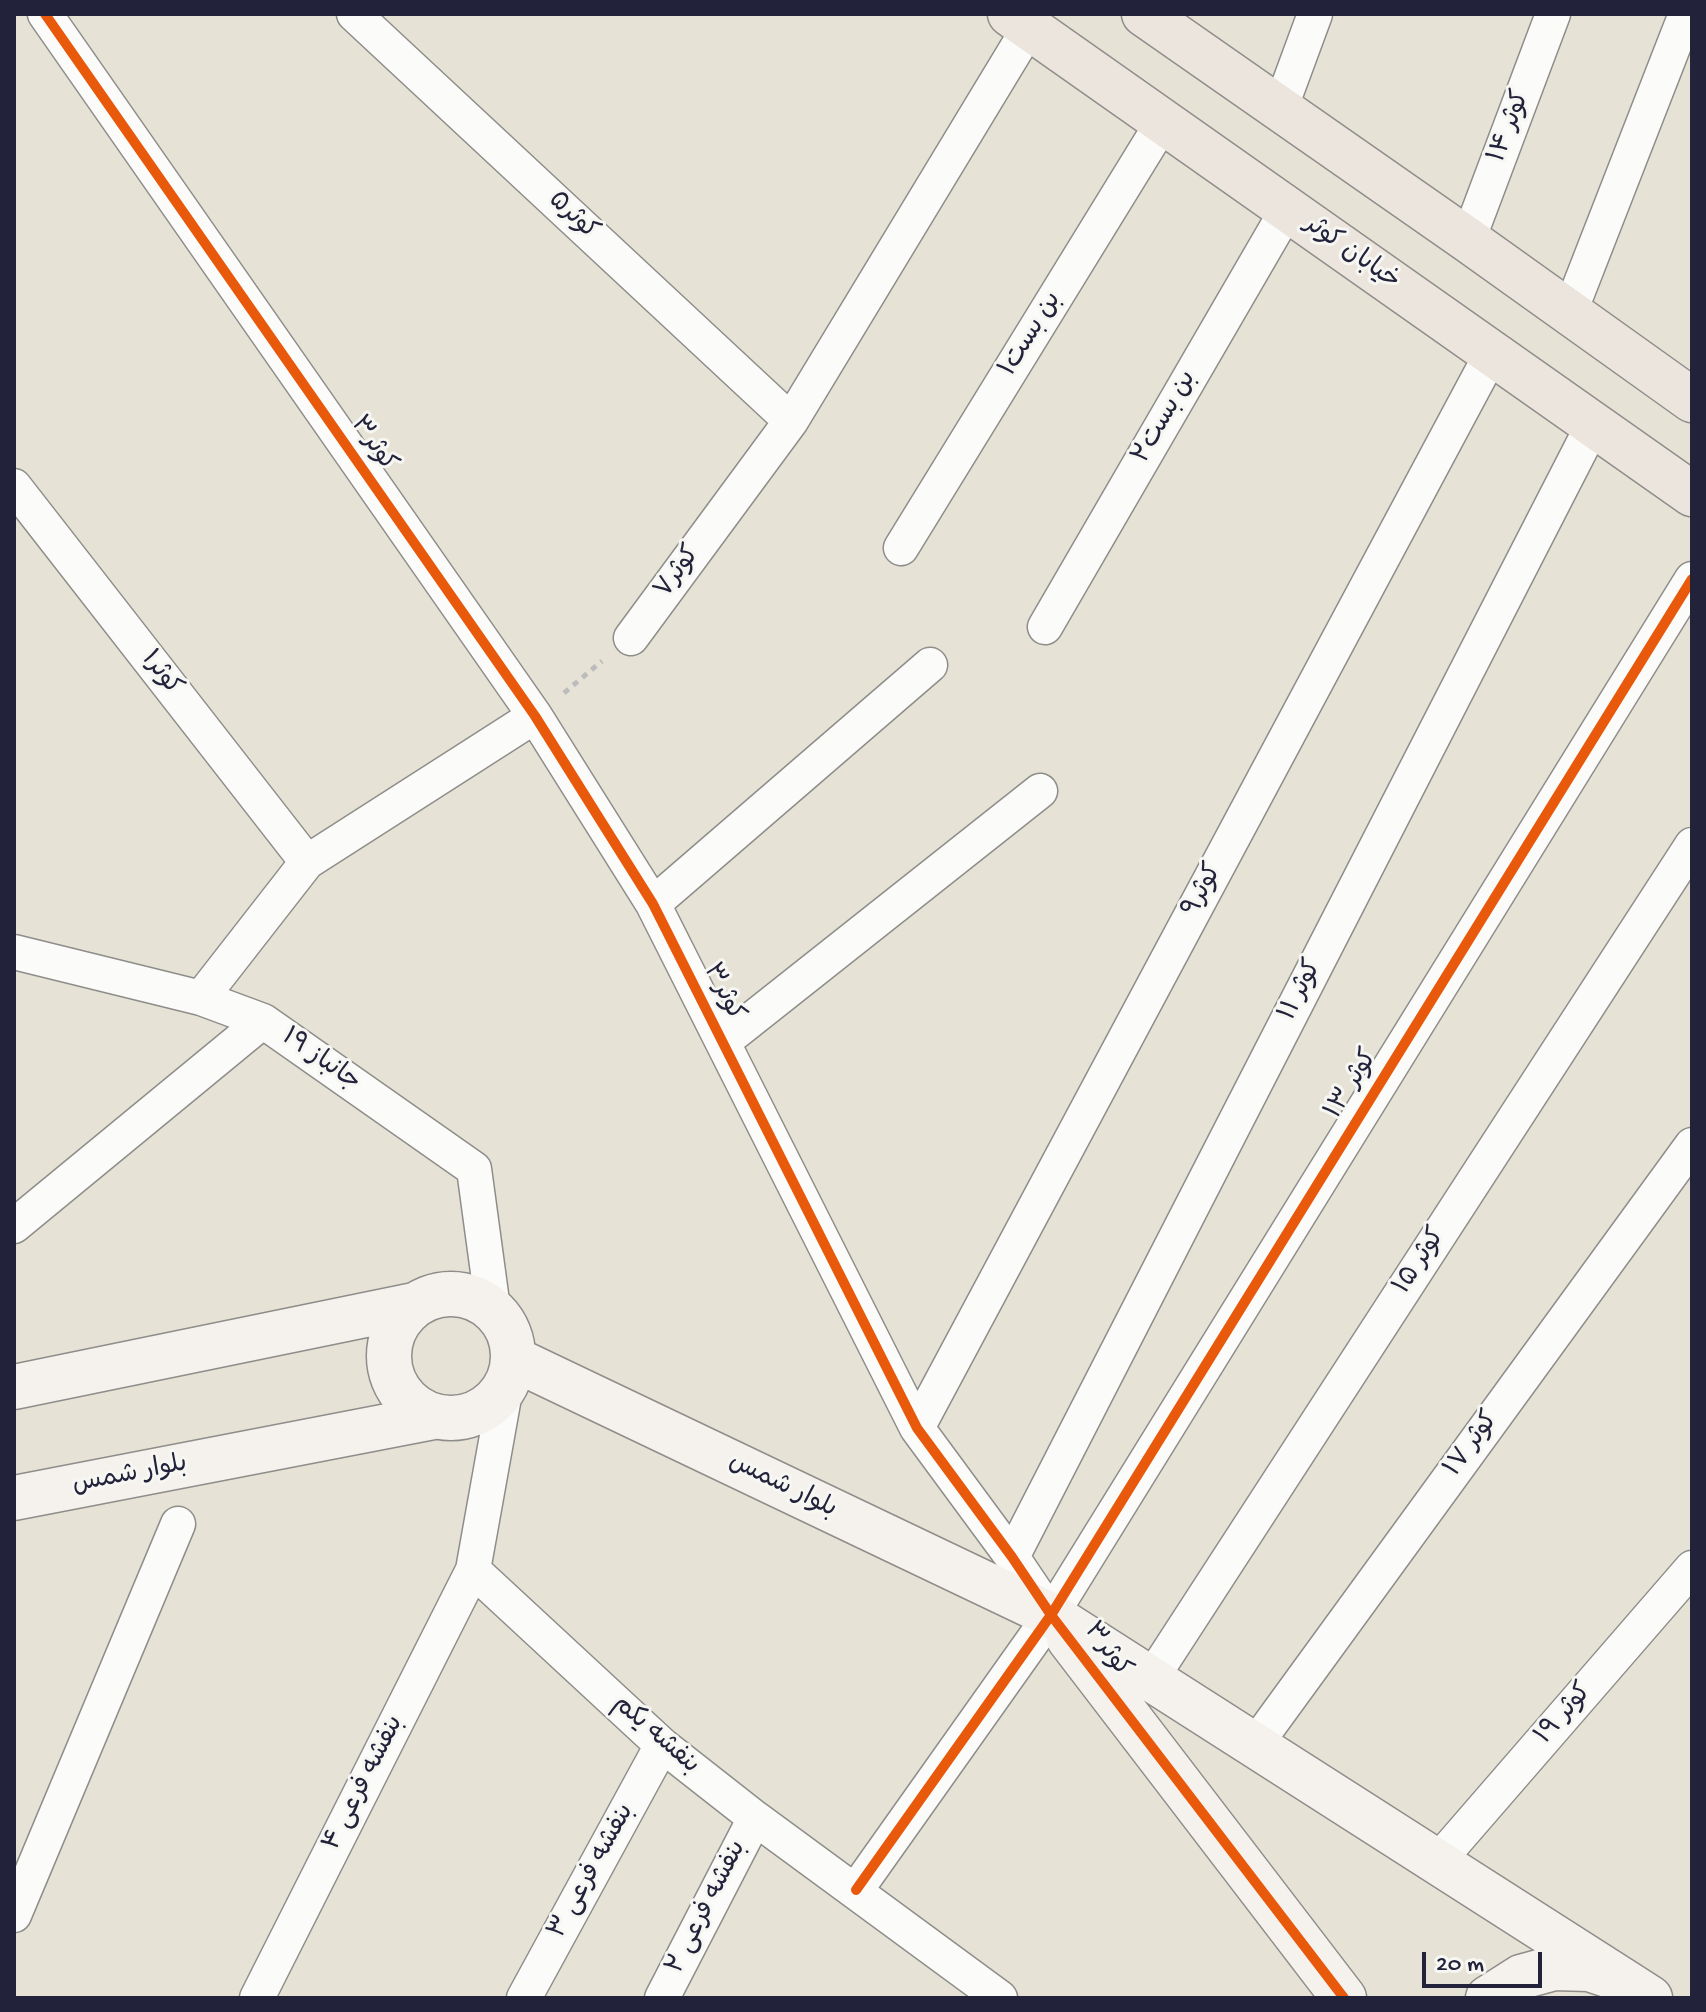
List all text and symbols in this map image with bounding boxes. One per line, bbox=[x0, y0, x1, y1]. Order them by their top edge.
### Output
street label: کوثر ۱۴ bbox=[1483, 87, 1539, 167]
street label: کوثر۵ bbox=[540, 186, 604, 248]
street label: خیابان کوثر bbox=[1297, 210, 1405, 298]
street label: بن بست۱ bbox=[994, 287, 1070, 383]
street label: بن بست۲ bbox=[1127, 366, 1205, 470]
street label: کوثر۳ bbox=[342, 411, 402, 479]
street label: کوثر۷ bbox=[649, 540, 709, 606]
street label: کوثر۱ bbox=[133, 645, 187, 703]
street label: کوثر۹ bbox=[1177, 859, 1231, 923]
street label: کوثر ۱۱ bbox=[1273, 955, 1331, 1027]
street label: کوثر۳ bbox=[694, 959, 750, 1027]
street label: جانباز ۱۹ bbox=[274, 1023, 366, 1099]
street label: کوثر ۱۳ bbox=[1320, 1044, 1386, 1126]
street label: کوثر ۱۵ bbox=[1388, 1223, 1454, 1301]
street label: کوثر ۱۷ bbox=[1439, 1406, 1507, 1484]
street label: بلوار شمس bbox=[723, 1448, 841, 1526]
street label: بلوار شمس bbox=[70, 1450, 190, 1502]
street label: کوثر۳ bbox=[1075, 1617, 1137, 1685]
street label: کوثر ۱۹ bbox=[1530, 1678, 1600, 1752]
street label: بنفشه یکم bbox=[605, 1690, 705, 1782]
street label: بنفشه فرعی ۴ bbox=[318, 1711, 412, 1857]
street label: بنفشه فرعی ۳ bbox=[543, 1799, 643, 1945]
street label: بنفشه فرعی ۲ bbox=[661, 1836, 755, 1980]
scale bar bbox=[1426, 1936, 1546, 1986]
text: 20 m bbox=[1436, 1951, 1484, 1980]

